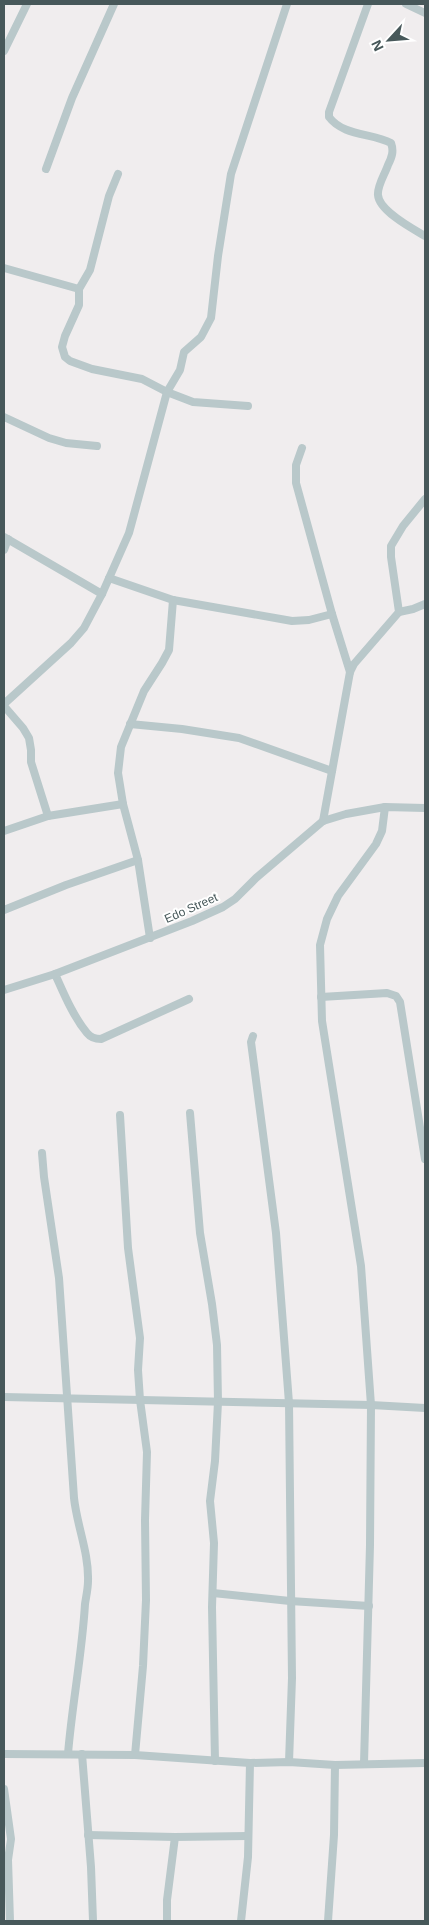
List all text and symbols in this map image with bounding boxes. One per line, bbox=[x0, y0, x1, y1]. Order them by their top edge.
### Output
north arrow bbox=[364, 15, 414, 65]
text: N bbox=[368, 38, 387, 54]
street label: Edo Street bbox=[162, 890, 220, 926]

